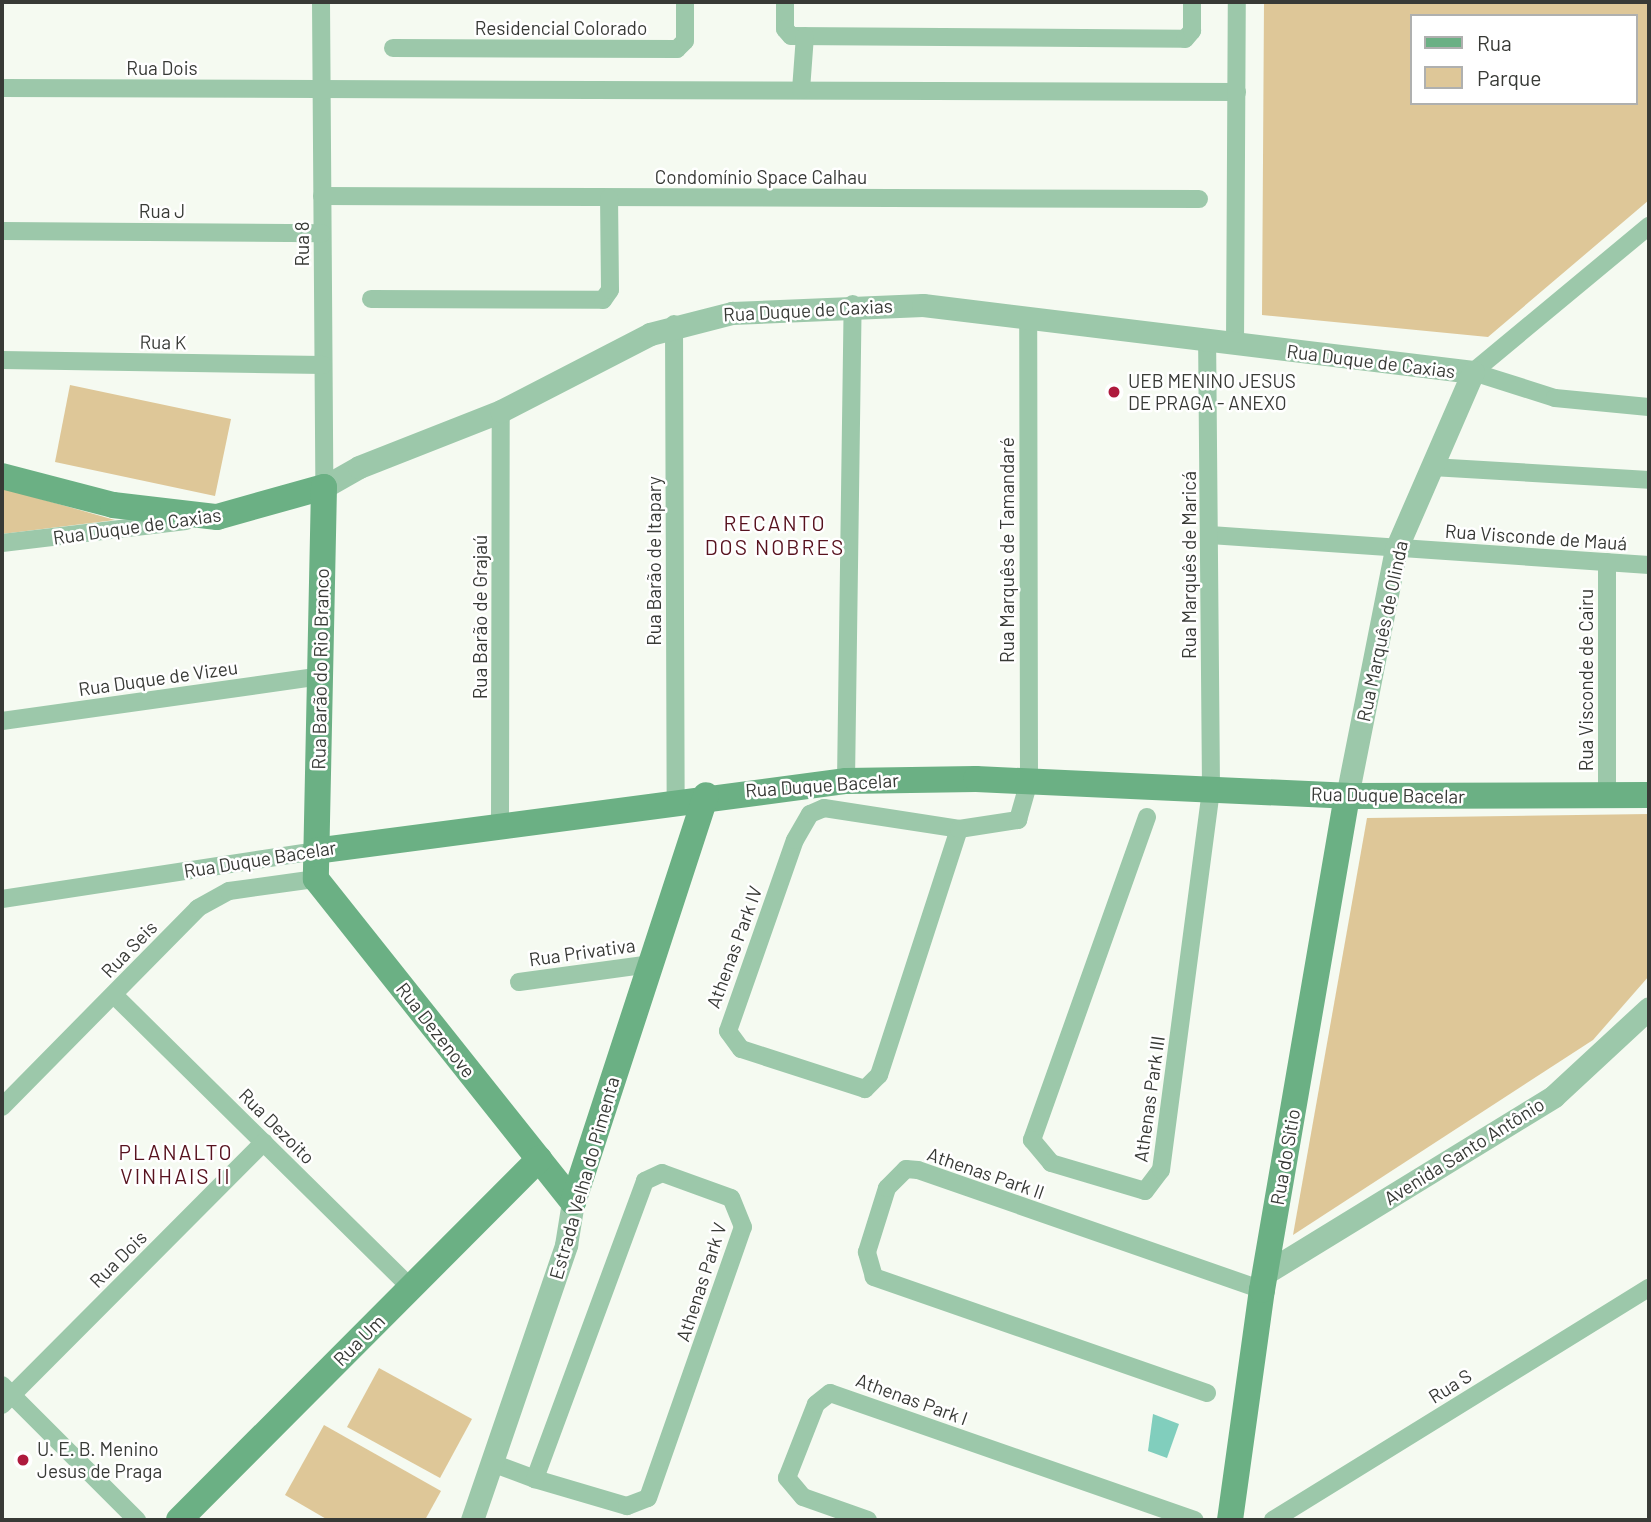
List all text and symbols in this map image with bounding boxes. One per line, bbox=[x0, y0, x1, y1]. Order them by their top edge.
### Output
legend bbox=[1410, 14, 1637, 105]
street label: Residencial Colorado bbox=[475, 17, 647, 39]
text: Rua bbox=[1477, 30, 1512, 55]
street label: Rua Dois bbox=[126, 57, 198, 79]
text: Parque bbox=[1477, 65, 1542, 90]
street label: Condomínio Space Calhau bbox=[655, 166, 867, 188]
street label: Rua J bbox=[139, 200, 185, 222]
street label: Rua 8 bbox=[291, 221, 313, 267]
street label: Rua Duque de Caxias bbox=[723, 294, 893, 326]
street label: Rua K bbox=[139, 330, 187, 354]
street label: Rua Duque de Caxias bbox=[1285, 339, 1457, 383]
place label: UEB MENINO JESUS DE PRAGA - ANEXO bbox=[1128, 370, 1296, 414]
marker: UEB MENINO JESUS DE PRAGA - ANEXO bbox=[1106, 384, 1122, 400]
street label: Rua Marquês de Tamandaré bbox=[996, 437, 1018, 663]
street label: Rua Marquês de Maricá bbox=[1178, 471, 1200, 659]
street label: Rua Barão de Itapary bbox=[643, 476, 665, 646]
street label: Rua Duque de Caxias bbox=[51, 503, 223, 549]
district label: RECANTO DOS NOBRES bbox=[706, 510, 844, 560]
street label: Rua Visconde de Mauá bbox=[1444, 519, 1628, 555]
street label: Rua Barão de Grajaú bbox=[469, 535, 491, 699]
street label: Rua Marquês de Olinda bbox=[1352, 538, 1412, 724]
street label: Rua Barão do Rio Branco bbox=[307, 568, 333, 770]
street label: Rua Visconde de Cairu bbox=[1575, 589, 1597, 771]
street label: Rua Duque de Vizeu bbox=[77, 656, 239, 700]
street label: Rua Duque Bacelar bbox=[744, 768, 900, 802]
street label: Rua Duque Bacelar bbox=[1311, 782, 1465, 808]
street label: Rua Duque Bacelar bbox=[182, 836, 338, 882]
street label: Athenas Park IV bbox=[701, 883, 767, 1011]
street label: Rua Seis bbox=[96, 916, 162, 982]
street label: Rua Privativa bbox=[527, 933, 637, 971]
street label: Rua Dezenove bbox=[392, 978, 480, 1082]
street label: Athenas Park III bbox=[1129, 1034, 1169, 1164]
street label: Estrada Velha do Pimenta bbox=[544, 1074, 624, 1282]
street label: Rua Dezoito bbox=[234, 1083, 320, 1169]
street label: Avenida Santo Antônio bbox=[1380, 1092, 1548, 1210]
street label: Rua do Sítio bbox=[1265, 1107, 1305, 1207]
district label: PLANALTO VINHAIS II bbox=[120, 1139, 232, 1189]
street label: Athenas Park II bbox=[924, 1142, 1048, 1204]
street label: Athenas Park V bbox=[671, 1220, 731, 1344]
street label: Rua Dois bbox=[85, 1226, 151, 1292]
street label: Rua Um bbox=[329, 1310, 389, 1370]
street label: Rua S bbox=[1424, 1364, 1476, 1408]
street label: Athenas Park I bbox=[853, 1368, 971, 1430]
place label: U. E. B. Menino Jesus de Praga bbox=[37, 1438, 162, 1482]
marker: U. E. B. Menino Jesus de Praga bbox=[15, 1452, 31, 1468]

